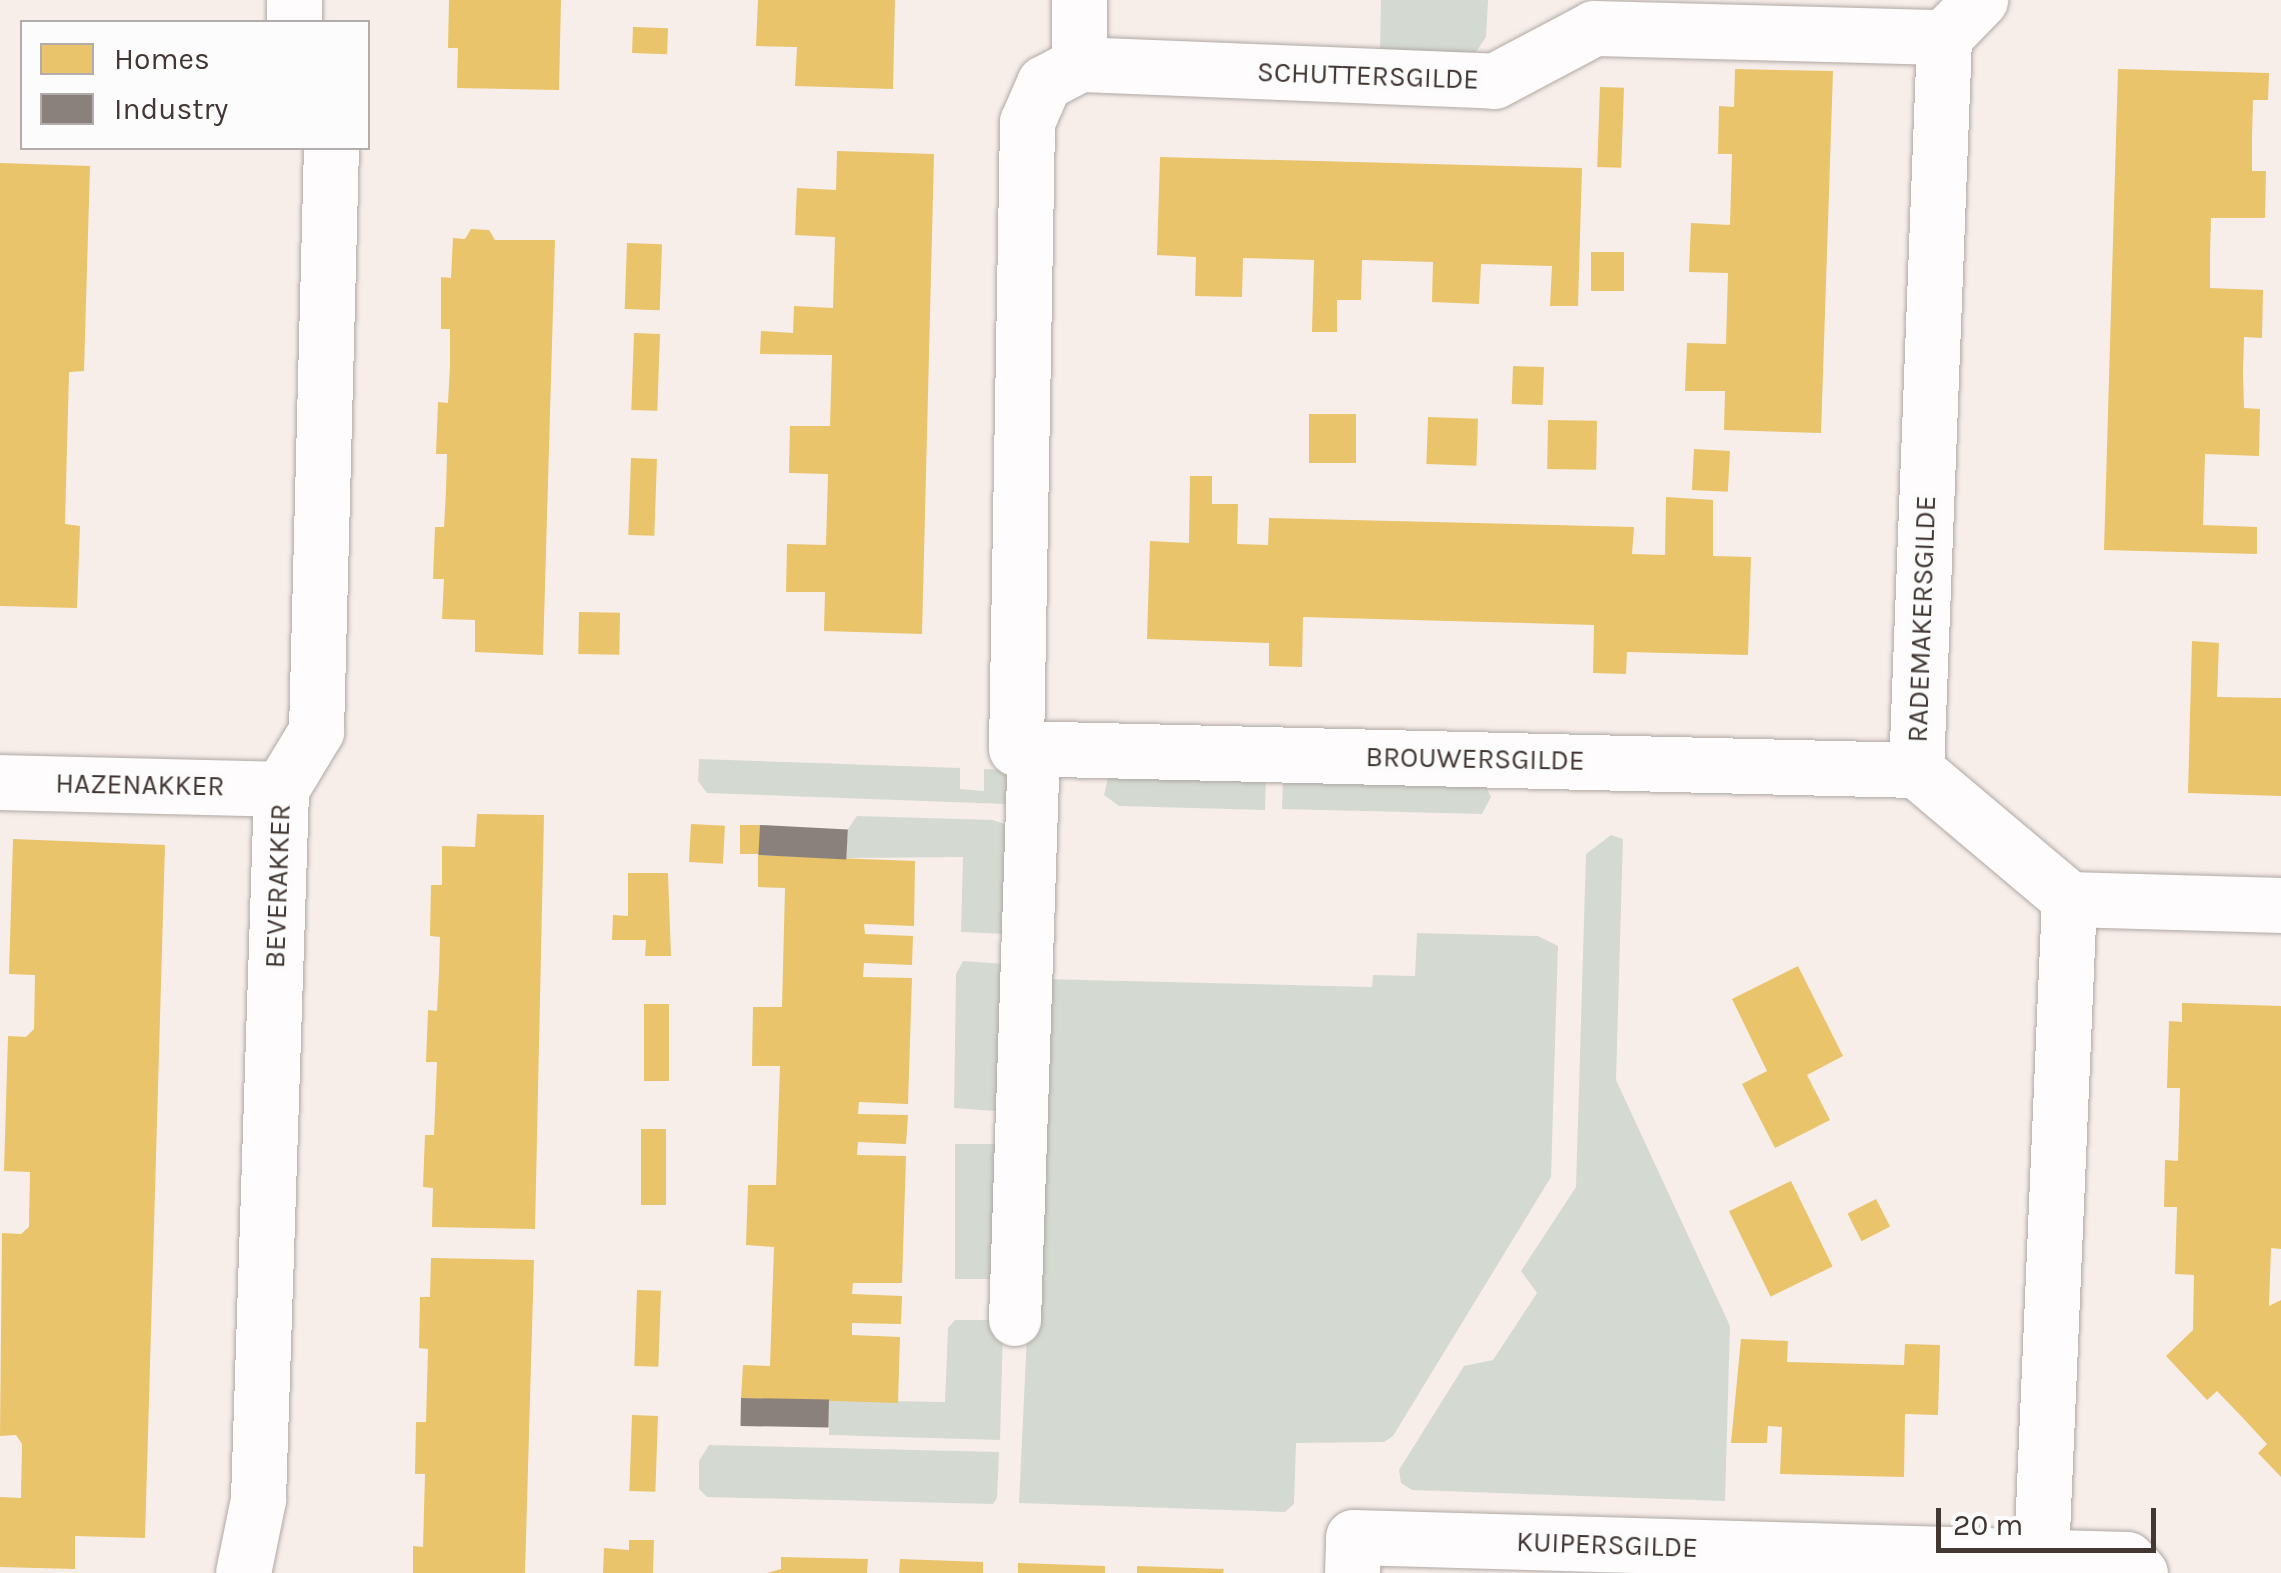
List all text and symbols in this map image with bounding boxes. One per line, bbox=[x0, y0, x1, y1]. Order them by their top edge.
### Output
legend bbox=[20, 20, 370, 150]
text: Homes bbox=[114, 41, 210, 77]
street label: SCHUTTERSGILDE bbox=[1256, 55, 1480, 97]
text: Industry bbox=[114, 91, 228, 127]
street label: RADEMAKERSGILDE bbox=[1901, 495, 1943, 743]
street label: BROUWERSGILDE bbox=[1365, 740, 1585, 778]
street label: HAZENAKKER bbox=[55, 767, 225, 803]
street label: BEVERAKKER bbox=[258, 803, 298, 969]
scale bar bbox=[1941, 1488, 2161, 1550]
text: 20 m bbox=[1953, 1507, 2023, 1543]
street label: KUIPERSGILDE bbox=[1516, 1525, 1698, 1565]

